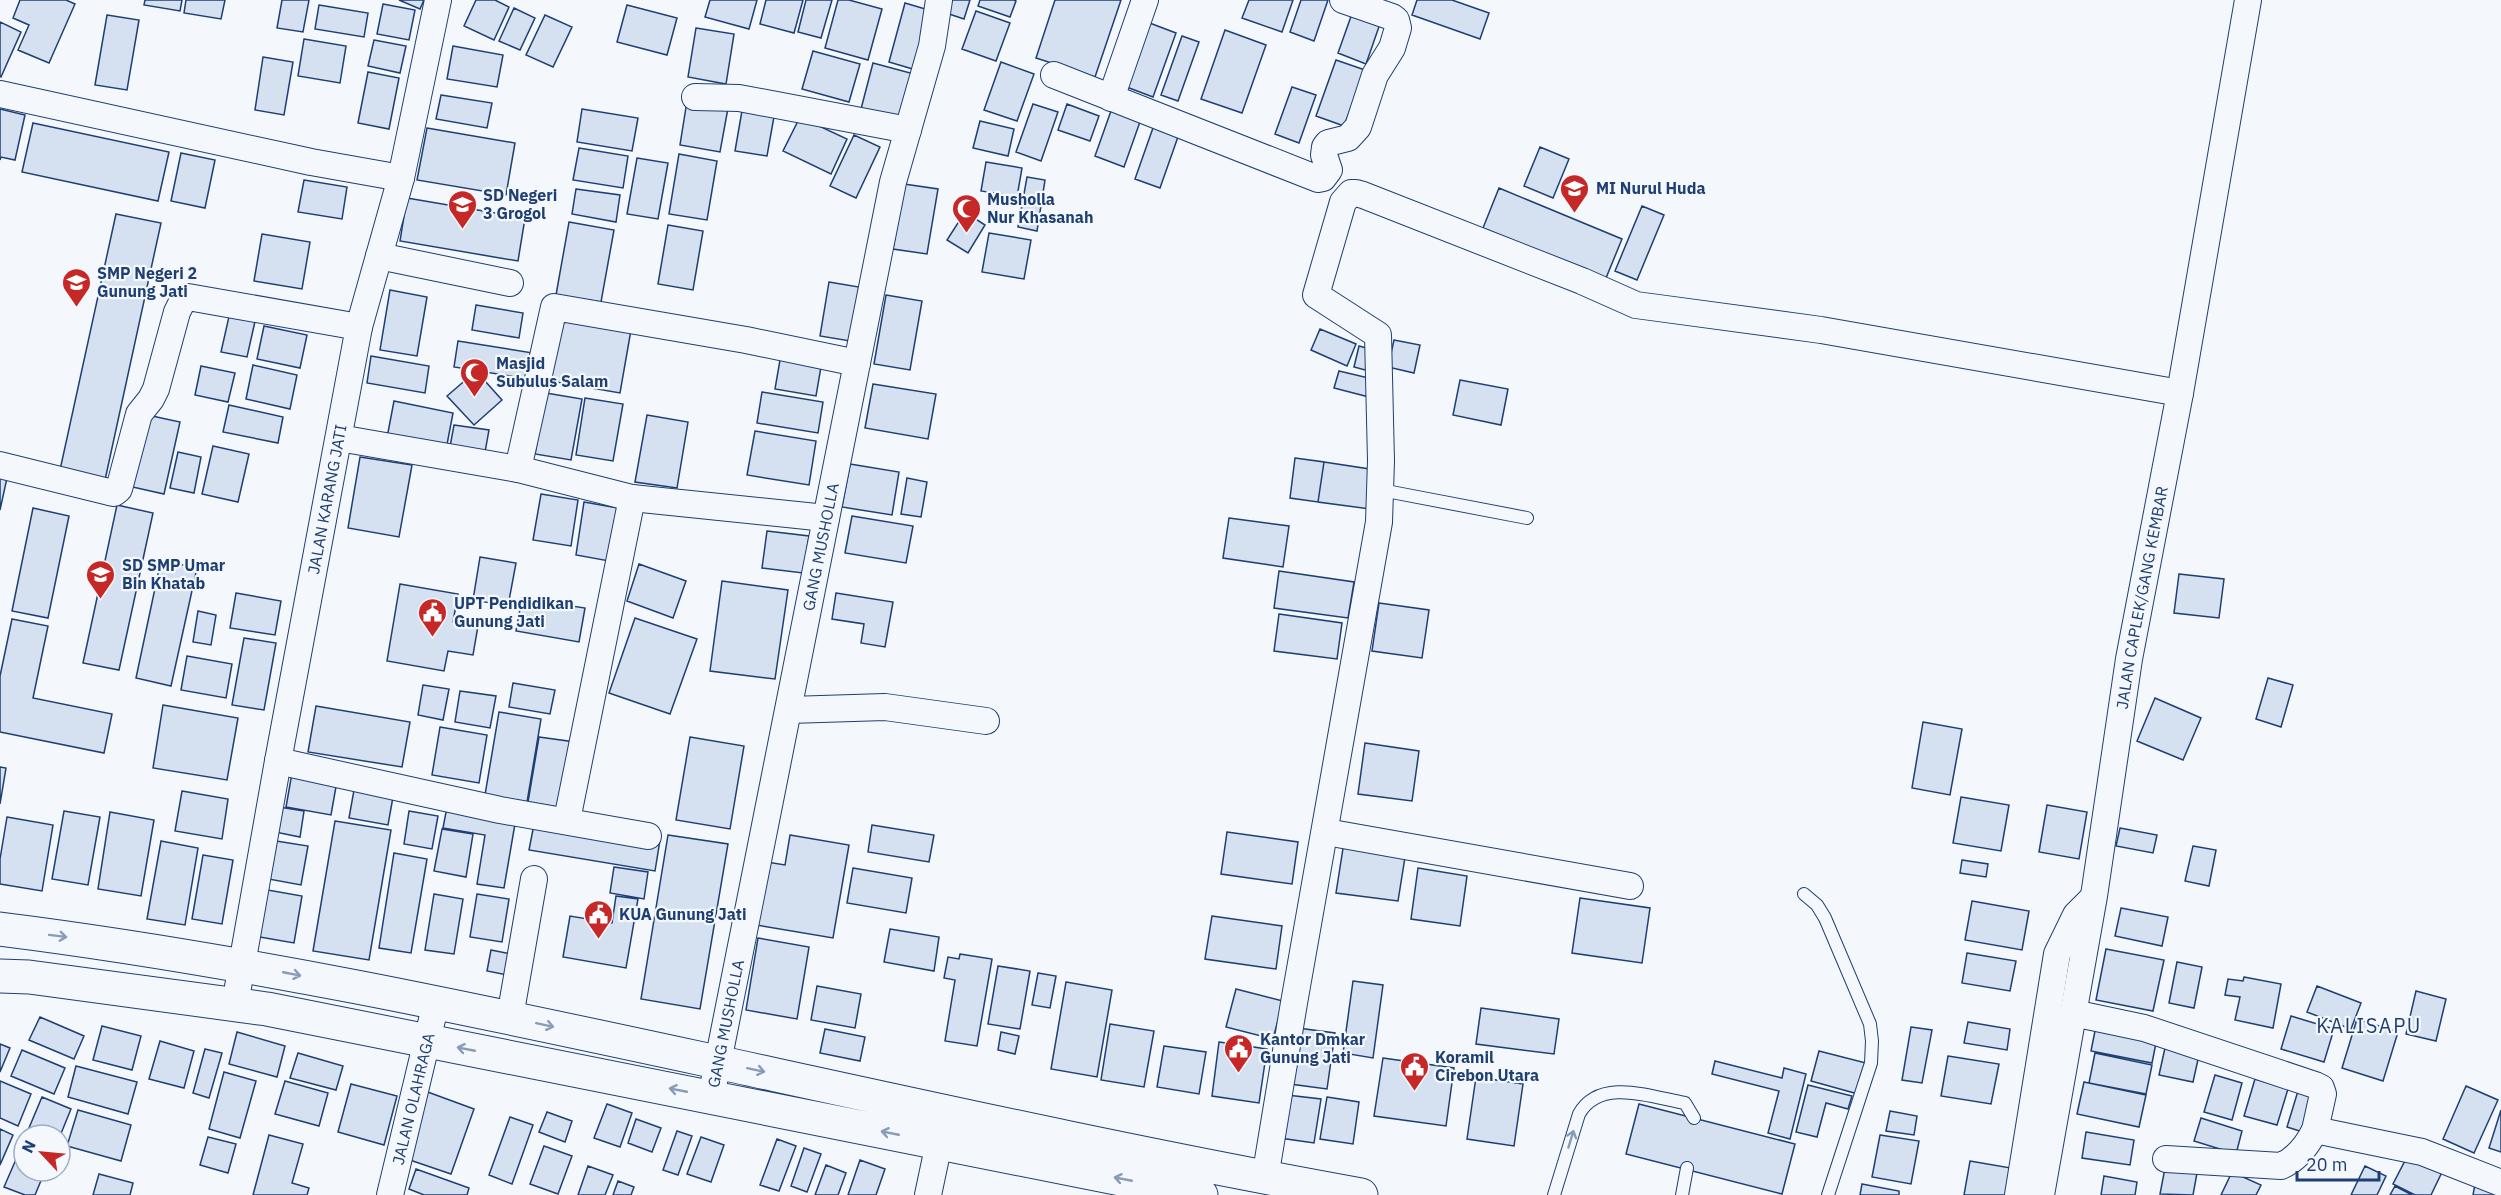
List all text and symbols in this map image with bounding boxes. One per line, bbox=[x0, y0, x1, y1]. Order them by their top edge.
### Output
school or university icon: MI Nurul Huda bbox=[1559, 172, 1591, 214]
place label: MI Nurul Huda bbox=[1596, 178, 1706, 198]
place label: SD Negeri 3 Grogol bbox=[483, 185, 557, 223]
school or university icon: SD Negeri 3 Grogol bbox=[446, 188, 478, 230]
place label: Musholla Nur Khasanah bbox=[987, 189, 1093, 227]
mosque icon: Musholla Nur Khasanah bbox=[950, 192, 982, 234]
place label: SMP Negeri 2 Gunung Jati bbox=[97, 263, 197, 301]
school or university icon: SMP Negeri 2 Gunung Jati bbox=[60, 266, 92, 308]
place label: Masjid Subulus Salam bbox=[496, 353, 608, 391]
mosque icon: Masjid Subulus Salam bbox=[459, 356, 491, 398]
street label: JALAN KARANG JATI bbox=[303, 423, 351, 576]
street label: GANG MUSHOLLA bbox=[798, 481, 843, 612]
street label: JALAN CAPLEK/GANG KEMBAR bbox=[2112, 484, 2172, 710]
place label: SD SMP Umar Bin Khatab bbox=[122, 555, 226, 593]
school or university icon: SD SMP Umar Bin Khatab bbox=[85, 558, 117, 600]
place label: UPT Pendidikan Gunung Jati bbox=[454, 593, 574, 631]
public building icon: UPT Pendidikan Gunung Jati bbox=[417, 596, 449, 638]
public building icon: KUA Gunung Jati bbox=[582, 898, 614, 940]
place label: KUA Gunung Jati bbox=[619, 904, 747, 924]
one-way arrow bbox=[48, 931, 67, 942]
street label: GANG MUSHOLLA bbox=[703, 958, 748, 1089]
one-way arrow bbox=[282, 969, 301, 980]
district label: KALISAPU bbox=[2316, 1012, 2422, 1039]
one-way arrow bbox=[535, 1019, 554, 1031]
place label: Kantor Dmkar Gunung Jati bbox=[1260, 1029, 1366, 1067]
street label: JALAN OLAHRAGA bbox=[388, 1031, 439, 1167]
public building icon: Kantor Dmkar Gunung Jati bbox=[1223, 1032, 1255, 1074]
one-way arrow bbox=[457, 1043, 477, 1054]
place label: Koramil Cirebon Utara bbox=[1435, 1047, 1539, 1085]
public building icon: Koramil Cirebon Utara bbox=[1398, 1050, 1430, 1092]
one-way arrow bbox=[746, 1065, 765, 1077]
one-way arrow bbox=[669, 1084, 689, 1095]
north arrow bbox=[12, 1123, 72, 1183]
one-way arrow bbox=[881, 1126, 900, 1138]
one-way arrow bbox=[1566, 1130, 1577, 1149]
text: N bbox=[17, 1137, 40, 1156]
scale bar bbox=[2297, 1144, 2380, 1182]
text: 20 m bbox=[2306, 1153, 2348, 1176]
one-way arrow bbox=[1113, 1173, 1133, 1184]

